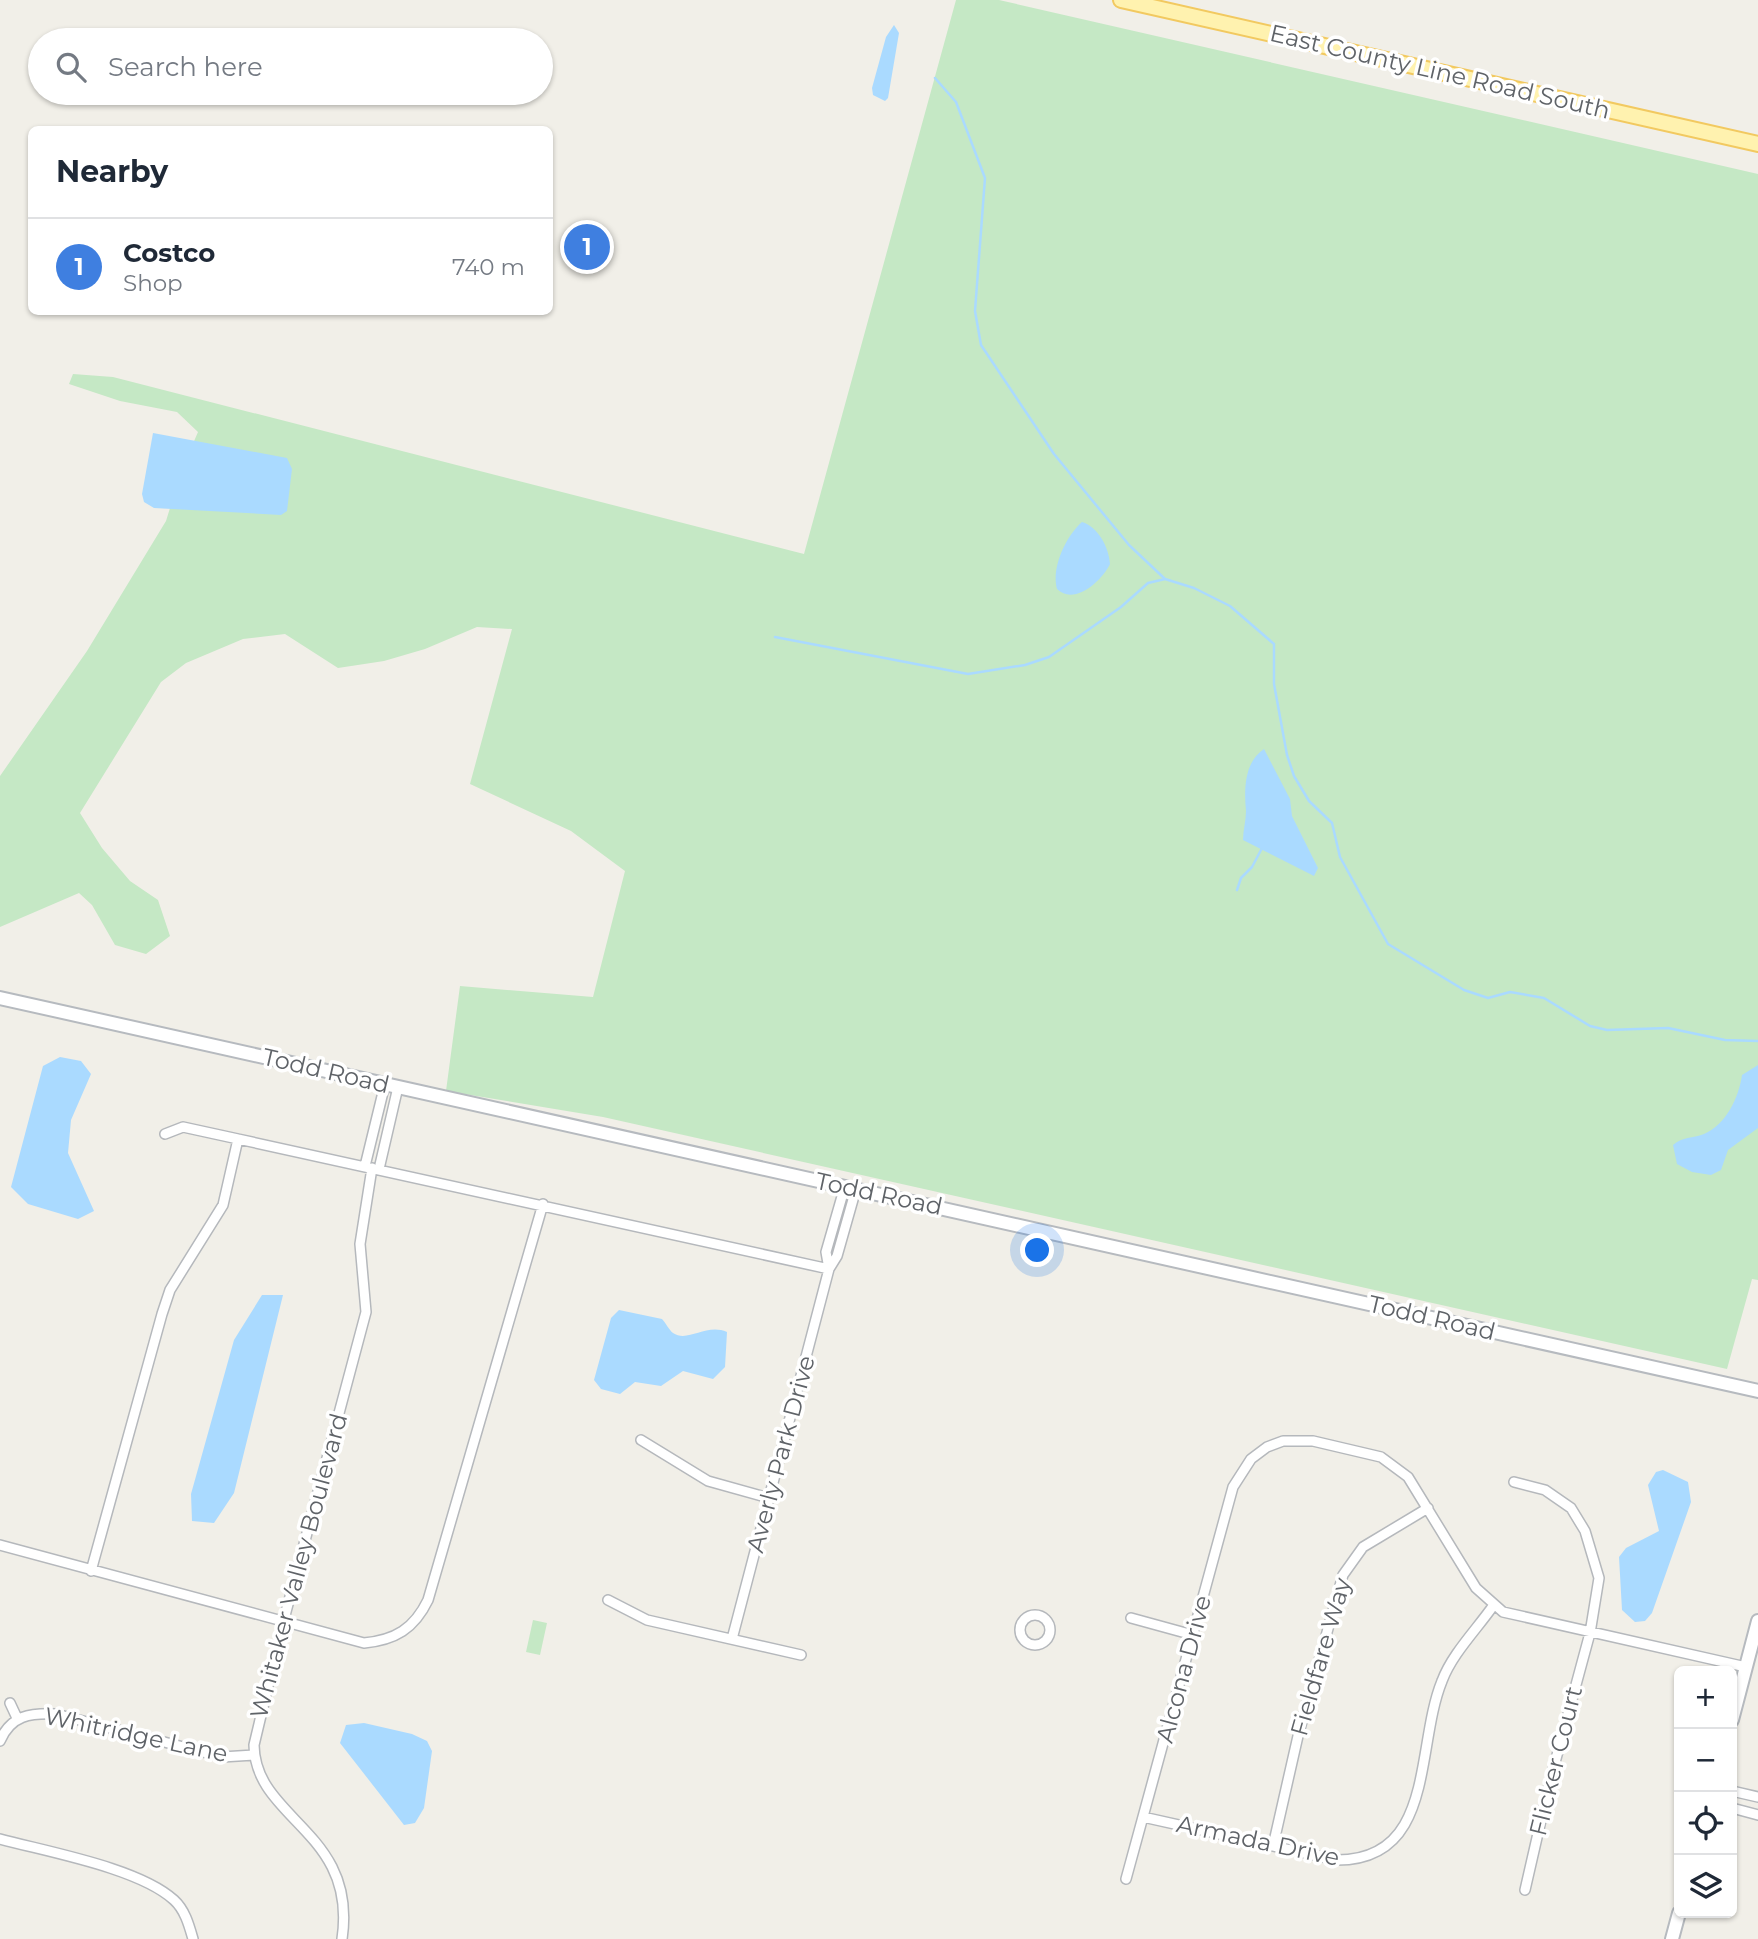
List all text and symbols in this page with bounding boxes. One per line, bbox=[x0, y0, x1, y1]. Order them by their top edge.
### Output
street label: East County Line Road South bbox=[1267, 18, 1613, 125]
search box bbox=[28, 28, 553, 105]
icon: search bbox=[52, 48, 90, 86]
text: Search here bbox=[108, 51, 263, 83]
text: Nearby bbox=[56, 153, 168, 190]
pin: 1 bbox=[564, 221, 610, 273]
text: Costco bbox=[123, 237, 215, 269]
text: 1 bbox=[74, 253, 84, 281]
text: 740 m bbox=[452, 253, 525, 281]
text: Shop bbox=[123, 269, 183, 297]
street label: Todd Road bbox=[260, 1042, 392, 1099]
street label: Todd Road bbox=[813, 1166, 945, 1221]
your location bbox=[1020, 1233, 1054, 1267]
street label: Todd Road bbox=[1366, 1289, 1498, 1346]
street label: Averly Park Drive bbox=[740, 1352, 821, 1556]
street label: Whitaker Valley Boulevard bbox=[244, 1410, 353, 1722]
street label: Fieldfare Way bbox=[1284, 1574, 1357, 1739]
street label: Alcona Drive bbox=[1150, 1592, 1217, 1746]
map controls bbox=[1674, 1666, 1737, 1918]
button: + bbox=[1674, 1666, 1737, 1729]
street label: Flicker Court bbox=[1523, 1683, 1588, 1839]
street label: Whitridge Lane bbox=[42, 1701, 231, 1768]
button: − bbox=[1674, 1729, 1737, 1792]
button: locate bbox=[1674, 1792, 1737, 1855]
street label: Armada Drive bbox=[1174, 1809, 1342, 1872]
button: layers bbox=[1674, 1855, 1737, 1918]

